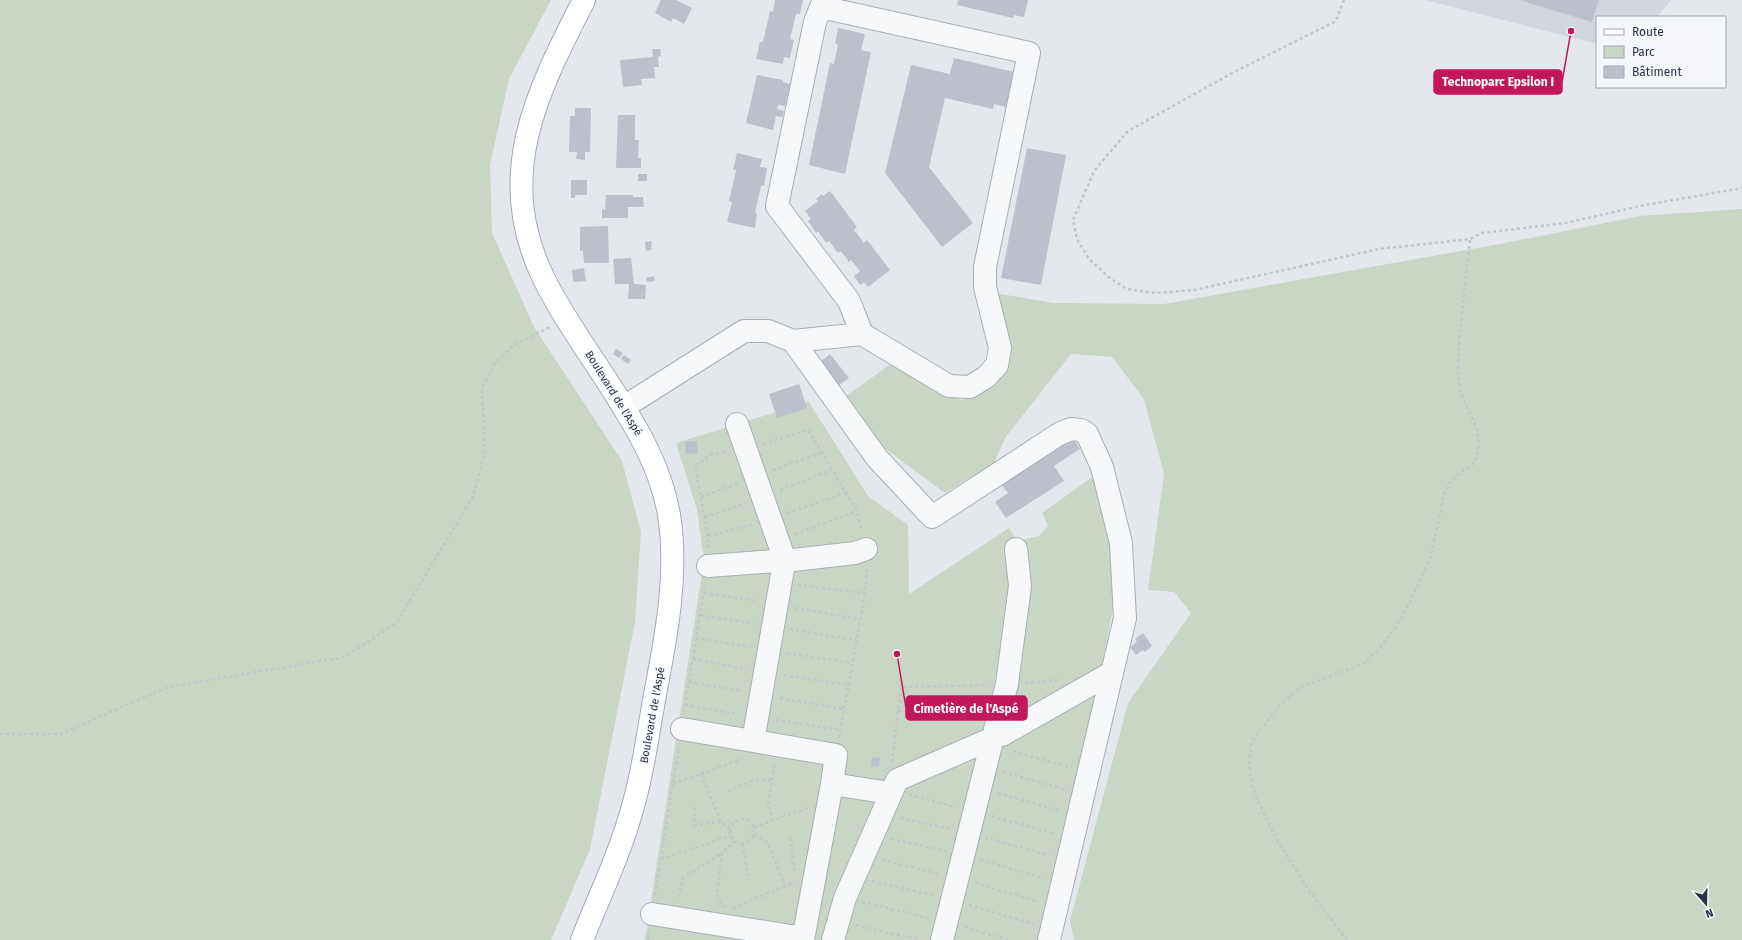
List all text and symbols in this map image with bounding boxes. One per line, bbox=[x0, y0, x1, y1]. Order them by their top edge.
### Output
legend bbox=[1596, 16, 1726, 88]
text: Route bbox=[1632, 25, 1664, 39]
text: Parc bbox=[1632, 45, 1655, 59]
text: Bâtiment bbox=[1632, 65, 1682, 79]
callout: Technoparc Epsilon I bbox=[1434, 70, 1562, 94]
text: Technoparc Epsilon I bbox=[1442, 75, 1554, 89]
street label: Boulevard de l'Aspé bbox=[582, 348, 645, 438]
street label: Boulevard de l'Aspé bbox=[638, 666, 667, 764]
callout: Cimetière de l'Aspé bbox=[906, 696, 1027, 720]
text: Cimetière de l'Aspé bbox=[914, 702, 1019, 716]
north arrow bbox=[1686, 884, 1726, 924]
text: N bbox=[1704, 906, 1715, 920]

